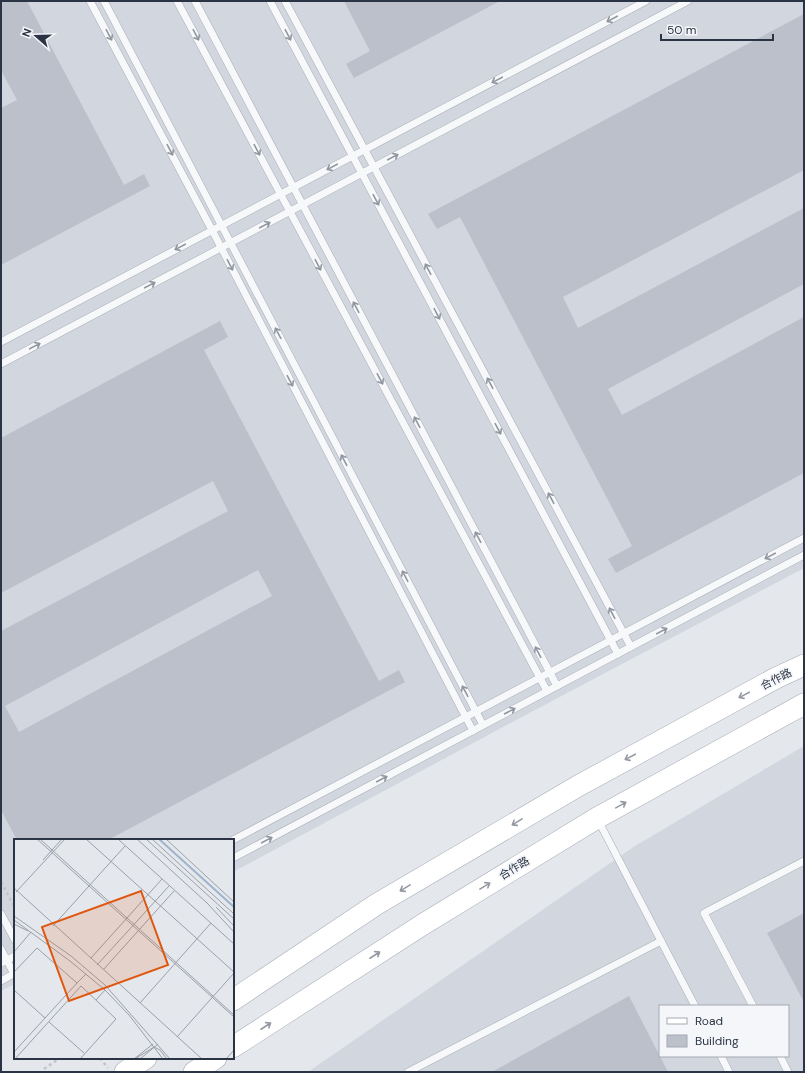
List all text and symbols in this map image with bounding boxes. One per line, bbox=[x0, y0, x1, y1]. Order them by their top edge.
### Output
north arrow bbox=[16, 16, 56, 56]
one-way arrow bbox=[606, 16, 618, 23]
scale bar bbox=[661, 16, 773, 42]
text: 50 m bbox=[667, 22, 696, 38]
text: N bbox=[19, 26, 35, 39]
one-way arrow bbox=[105, 29, 113, 41]
one-way arrow bbox=[192, 29, 200, 41]
one-way arrow bbox=[285, 29, 293, 41]
one-way arrow bbox=[491, 77, 503, 84]
one-way arrow bbox=[166, 144, 174, 156]
one-way arrow bbox=[254, 144, 261, 156]
one-way arrow bbox=[386, 153, 398, 161]
one-way arrow bbox=[327, 163, 339, 171]
one-way arrow bbox=[372, 193, 380, 205]
one-way arrow bbox=[259, 220, 271, 228]
one-way arrow bbox=[175, 244, 187, 251]
one-way arrow bbox=[315, 258, 323, 270]
one-way arrow bbox=[227, 259, 234, 271]
one-way arrow bbox=[424, 263, 432, 275]
one-way arrow bbox=[144, 281, 156, 289]
one-way arrow bbox=[352, 301, 360, 313]
one-way arrow bbox=[434, 308, 441, 320]
one-way arrow bbox=[273, 327, 281, 339]
one-way arrow bbox=[29, 342, 41, 349]
one-way arrow bbox=[376, 373, 384, 385]
one-way arrow bbox=[287, 374, 294, 386]
one-way arrow bbox=[485, 378, 493, 390]
one-way arrow bbox=[413, 416, 420, 428]
one-way arrow bbox=[495, 423, 502, 435]
one-way arrow bbox=[340, 455, 348, 467]
one-way arrow bbox=[547, 492, 554, 504]
one-way arrow bbox=[474, 531, 481, 543]
one-way arrow bbox=[764, 553, 776, 560]
one-way arrow bbox=[400, 570, 408, 582]
one-way arrow bbox=[608, 607, 616, 619]
one-way arrow bbox=[655, 627, 667, 634]
one-way arrow bbox=[534, 646, 542, 658]
street label: 合作路 bbox=[758, 665, 794, 693]
one-way arrow bbox=[461, 685, 468, 697]
one-way arrow bbox=[739, 692, 751, 700]
one-way arrow bbox=[503, 707, 515, 715]
one-way arrow bbox=[624, 754, 636, 762]
one-way arrow bbox=[376, 775, 388, 782]
one-way arrow bbox=[614, 800, 626, 808]
one-way arrow bbox=[511, 818, 523, 826]
one-way arrow bbox=[261, 835, 273, 843]
inset map bbox=[14, 839, 234, 1059]
street label: 合作路 bbox=[496, 854, 532, 882]
one-way arrow bbox=[479, 882, 491, 890]
one-way arrow bbox=[399, 884, 411, 892]
one-way arrow bbox=[369, 951, 380, 959]
legend bbox=[659, 1005, 789, 1057]
text: Road bbox=[695, 1013, 723, 1029]
one-way arrow bbox=[260, 1021, 272, 1029]
text: Building bbox=[695, 1033, 739, 1049]

